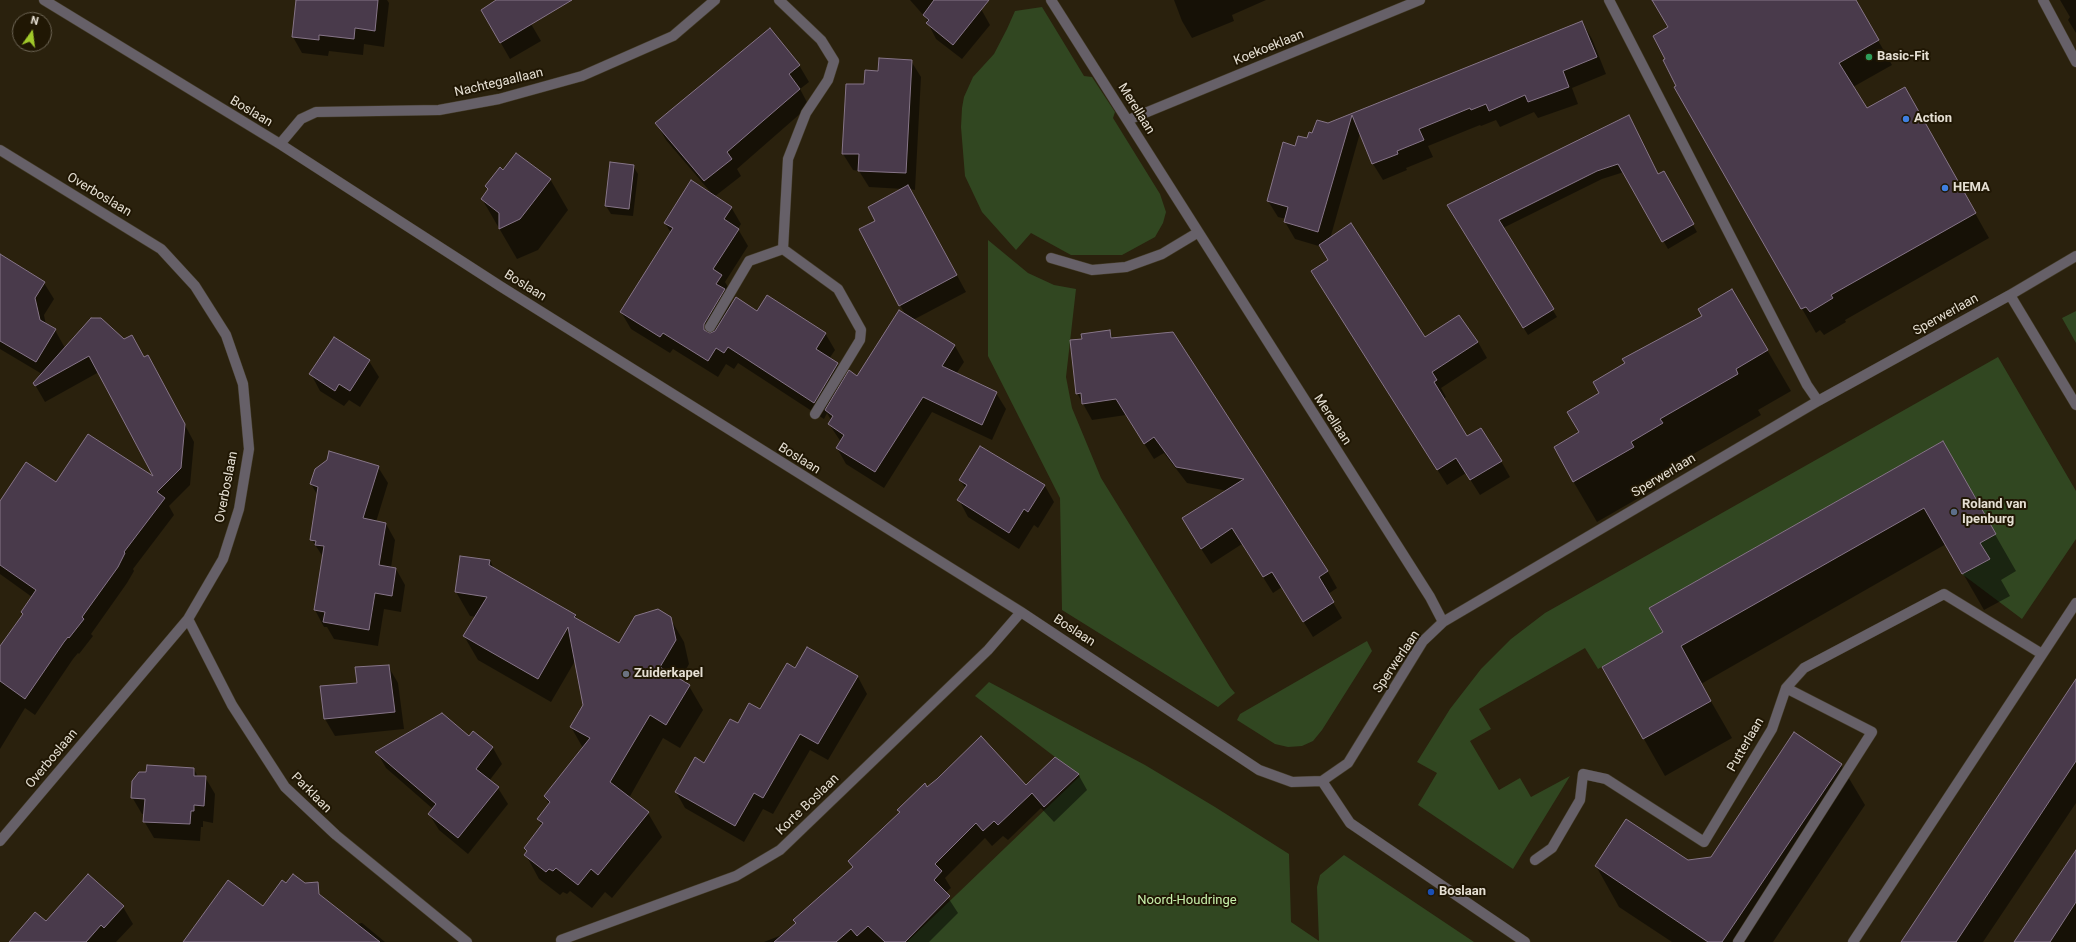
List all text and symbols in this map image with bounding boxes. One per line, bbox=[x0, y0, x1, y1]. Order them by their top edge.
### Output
north arrow bbox=[12, 12, 52, 52]
text: N bbox=[29, 14, 40, 28]
street label: Koekoeklaan bbox=[1232, 27, 1306, 69]
place label: Basic-Fit bbox=[1877, 49, 1929, 65]
marker: Basic-Fit bbox=[1864, 52, 1874, 62]
street label: Nachtegaallaan bbox=[453, 65, 545, 101]
street label: Merellaan bbox=[1114, 81, 1158, 137]
street label: Boslaan bbox=[227, 93, 275, 131]
place label: Action bbox=[1914, 111, 1952, 127]
marker: Action bbox=[1901, 114, 1911, 124]
street label: Overboslaan bbox=[64, 170, 134, 220]
place label: HEMA bbox=[1953, 180, 1990, 196]
marker: HEMA bbox=[1940, 183, 1950, 193]
street label: Boslaan bbox=[501, 267, 549, 305]
street label: Sperwerlaan bbox=[1911, 291, 1981, 339]
street label: Merellaan bbox=[1310, 392, 1354, 448]
street label: Boslaan bbox=[775, 440, 823, 478]
street label: Overboslaan bbox=[212, 450, 242, 524]
street label: Sperwerlaan bbox=[1629, 451, 1699, 501]
place label: Roland van Ipenburg bbox=[1962, 497, 2027, 528]
marker: Roland van Ipenburg bbox=[1949, 507, 1959, 517]
street label: Boslaan bbox=[1050, 612, 1098, 650]
street label: Sperwerlaan bbox=[1370, 628, 1424, 696]
place label: Zuiderkapel bbox=[634, 666, 703, 682]
marker: Zuiderkapel bbox=[621, 669, 631, 679]
street label: Putterlaan bbox=[1724, 715, 1768, 775]
street label: Overboslaan bbox=[23, 726, 81, 792]
street label: Parklaan bbox=[288, 770, 334, 816]
street label: Korte Boslaan bbox=[773, 771, 843, 839]
place label: Boslaan bbox=[1439, 884, 1486, 900]
marker: Boslaan bbox=[1426, 887, 1436, 897]
park label: Noord-Houdringe bbox=[1137, 893, 1237, 909]

